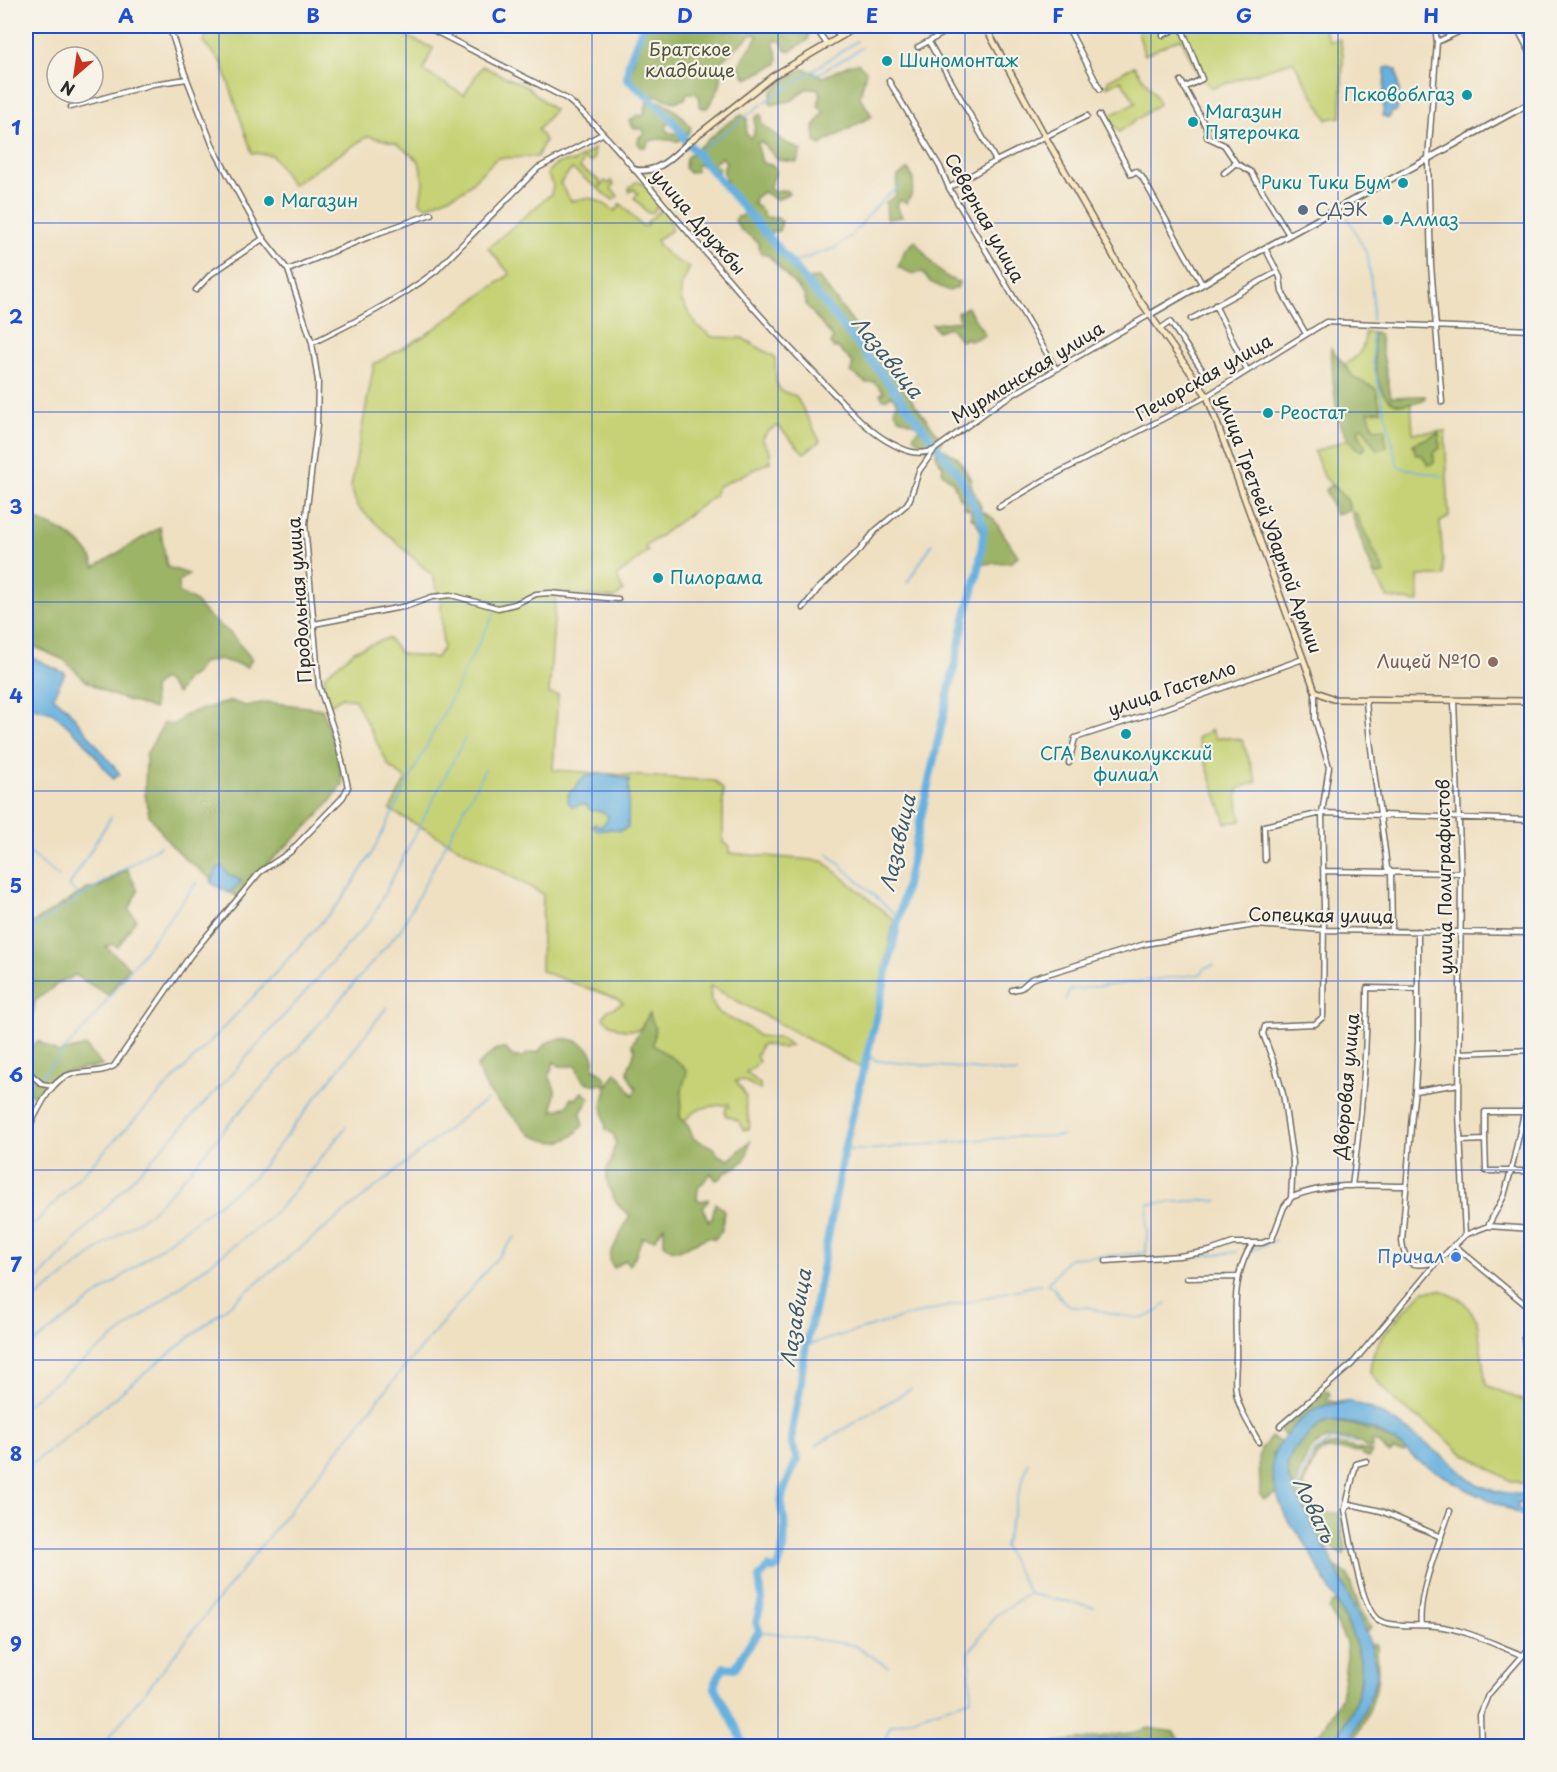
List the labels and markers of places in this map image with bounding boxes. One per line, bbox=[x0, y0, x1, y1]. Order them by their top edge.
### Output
place label: Шиномонтаж bbox=[899, 46, 1019, 73]
marker: Шиномонтаж bbox=[880, 54, 894, 68]
place label: Псковоблгаз bbox=[1344, 80, 1455, 107]
marker: Псковоблгаз bbox=[1460, 88, 1474, 102]
place label: Магазин Пятерочка bbox=[1205, 97, 1300, 145]
marker: Магазин Пятерочка bbox=[1186, 115, 1200, 129]
place label: Рики Тики Бум bbox=[1261, 168, 1391, 195]
marker: Рики Тики Бум bbox=[1396, 176, 1410, 190]
place label: Магазин bbox=[281, 186, 358, 213]
marker: Магазин bbox=[262, 194, 276, 208]
place label: СДЭК bbox=[1315, 195, 1368, 222]
marker: СДЭК bbox=[1296, 203, 1310, 217]
place label: Алмаз bbox=[1400, 205, 1459, 232]
marker: Алмаз bbox=[1381, 213, 1395, 227]
place label: Реостат bbox=[1280, 398, 1347, 425]
marker: Реостат bbox=[1261, 406, 1275, 420]
place label: Пилорама bbox=[670, 563, 763, 590]
marker: Пилорама bbox=[651, 571, 665, 585]
place label: Лицей №10 bbox=[1377, 647, 1481, 674]
marker: Лицей №10 bbox=[1486, 655, 1500, 669]
marker: СГА Великолукский филиал bbox=[1119, 727, 1133, 741]
place label: СГА Великолукский филиал bbox=[1040, 739, 1212, 787]
place label: Причал bbox=[1377, 1242, 1444, 1269]
marker: Причал bbox=[1449, 1250, 1463, 1264]

